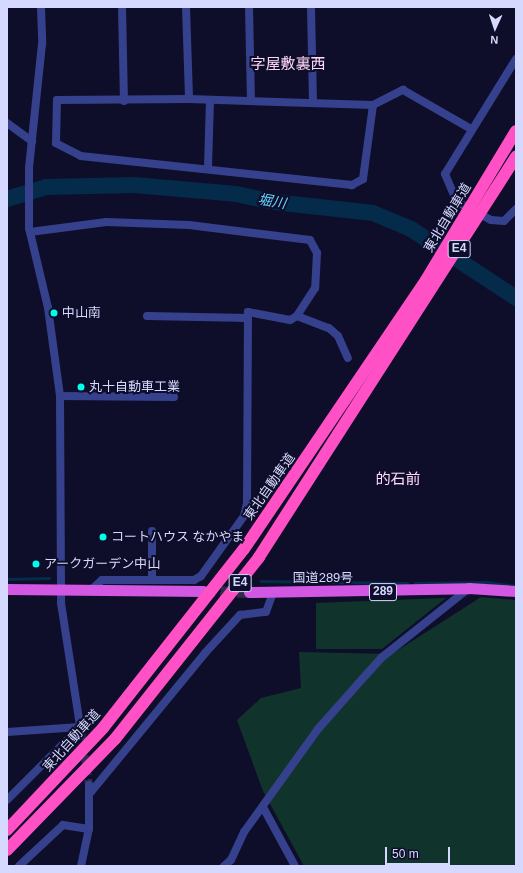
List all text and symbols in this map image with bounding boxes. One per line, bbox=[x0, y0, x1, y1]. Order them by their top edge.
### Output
north arrow bbox=[475, 8, 515, 48]
text: N bbox=[490, 34, 499, 46]
district label: 字屋敷裏西 bbox=[251, 55, 325, 73]
street label: 東北自動車道 bbox=[421, 181, 475, 255]
water label: 堀川 bbox=[257, 190, 287, 212]
road number: E4 bbox=[447, 239, 471, 259]
place label: 中山南 bbox=[62, 305, 101, 321]
marker: 中山南 bbox=[49, 308, 59, 318]
place label: 丸十自動車工業 bbox=[89, 379, 180, 395]
marker: 丸十自動車工業 bbox=[76, 382, 86, 392]
street label: 東北自動車道 bbox=[241, 451, 299, 523]
district label: 的石前 bbox=[376, 470, 420, 488]
place label: コートハウス なかやま bbox=[111, 529, 245, 545]
marker: コートハウス なかやま bbox=[98, 532, 108, 542]
place label: アークガーデン中山 bbox=[44, 556, 160, 572]
marker: アークガーデン中山 bbox=[31, 559, 41, 569]
street label: 国道289号 bbox=[293, 570, 353, 586]
road number: E4 bbox=[228, 573, 252, 593]
road number: 289 bbox=[368, 582, 398, 602]
street label: 東北自動車道 bbox=[40, 707, 104, 775]
scale bar bbox=[387, 839, 452, 865]
text: 50 m bbox=[392, 847, 419, 861]

